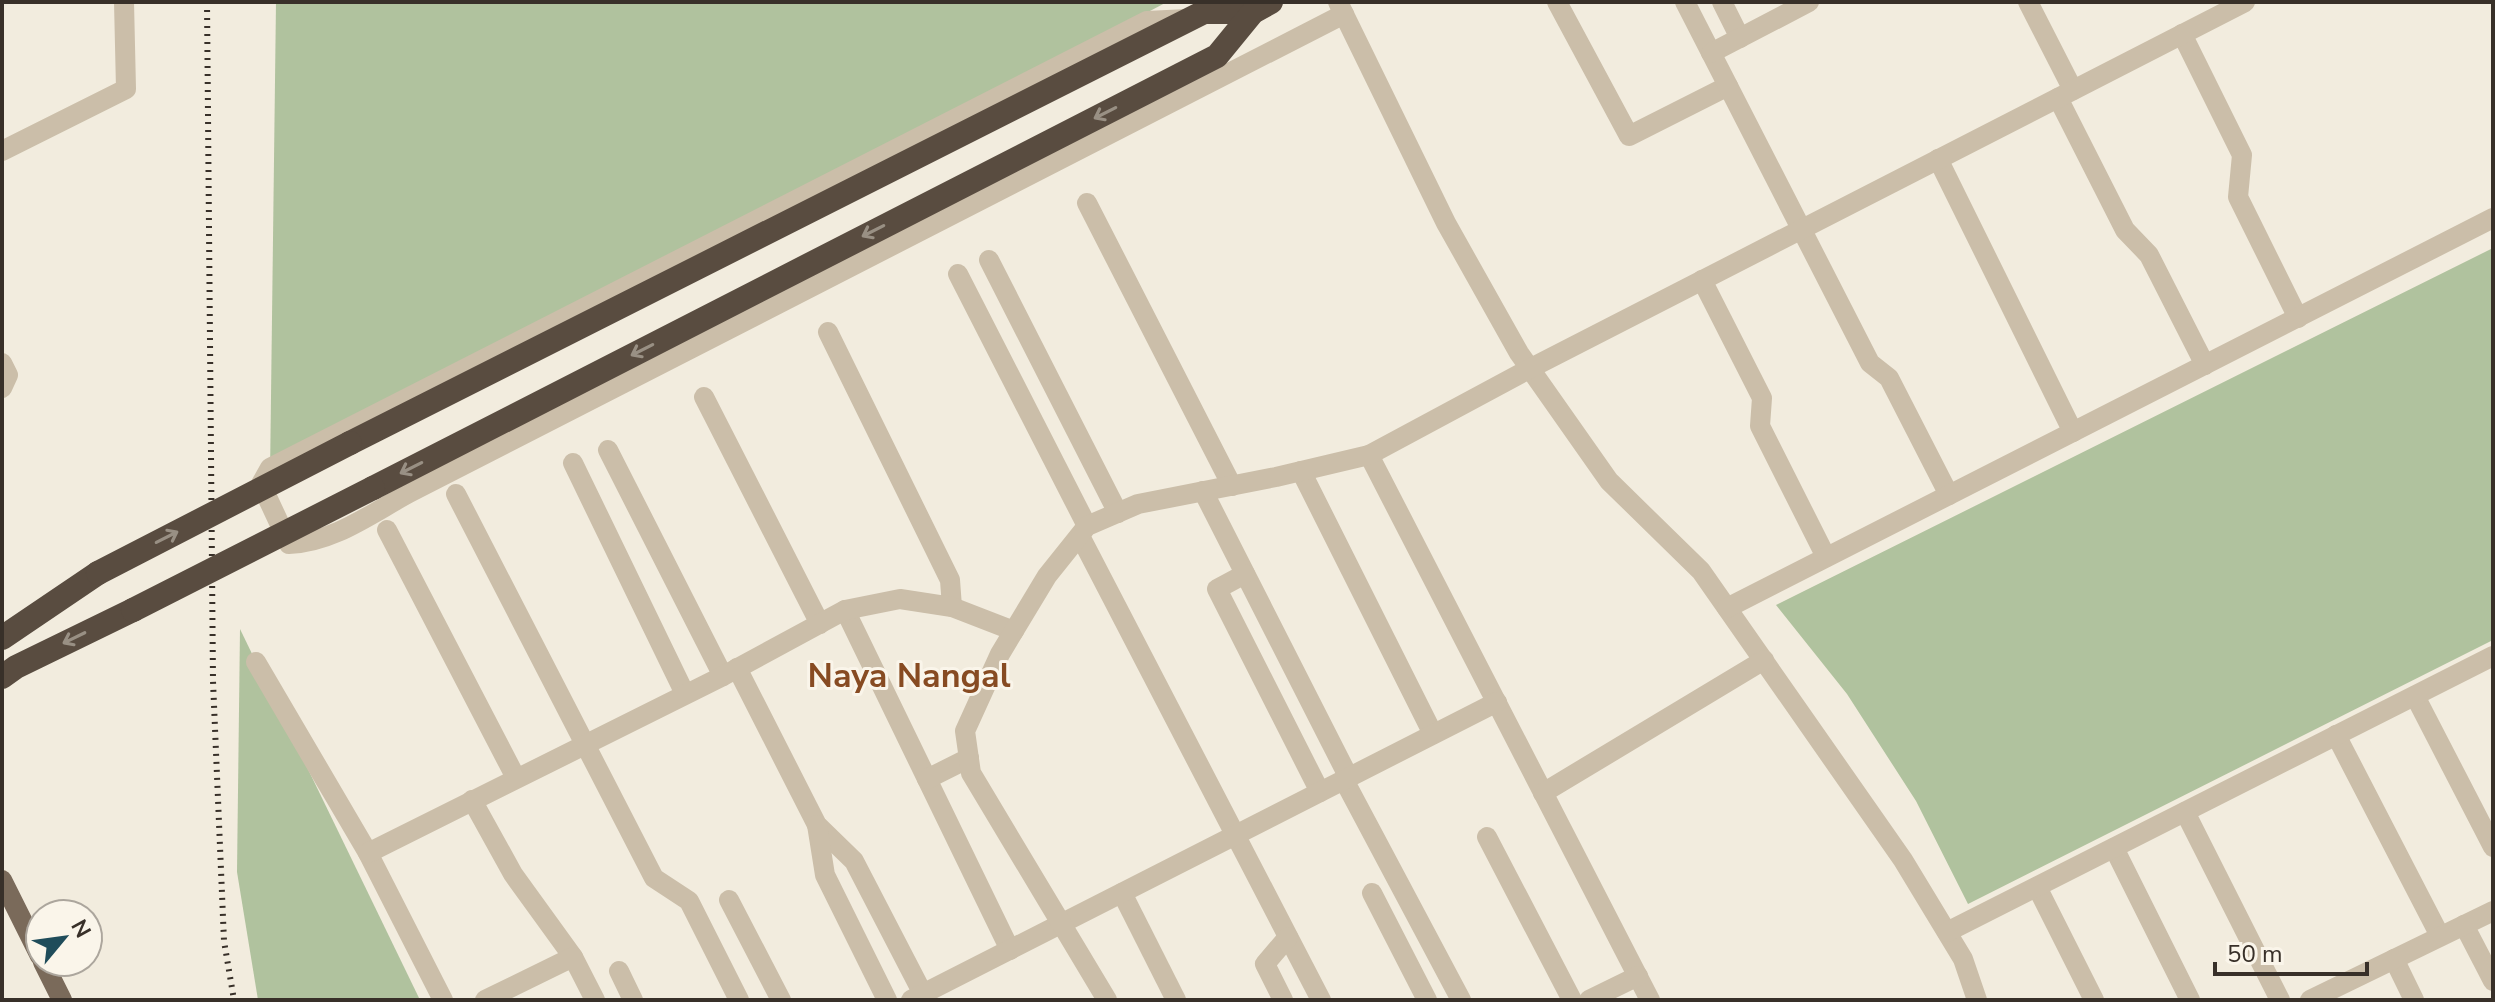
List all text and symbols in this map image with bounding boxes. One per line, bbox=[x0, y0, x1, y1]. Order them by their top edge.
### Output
one-way arrow bbox=[1093, 105, 1117, 121]
one-way arrow bbox=[862, 224, 886, 240]
one-way arrow bbox=[631, 343, 655, 358]
one-way arrow bbox=[399, 461, 423, 477]
one-way arrow bbox=[155, 529, 179, 545]
one-way arrow bbox=[63, 631, 87, 646]
district label: Naya Nangal bbox=[807, 653, 1011, 699]
north arrow bbox=[24, 898, 104, 978]
text: N bbox=[64, 914, 98, 943]
scale bar bbox=[2215, 926, 2367, 976]
text: 50 m bbox=[2227, 938, 2283, 970]

